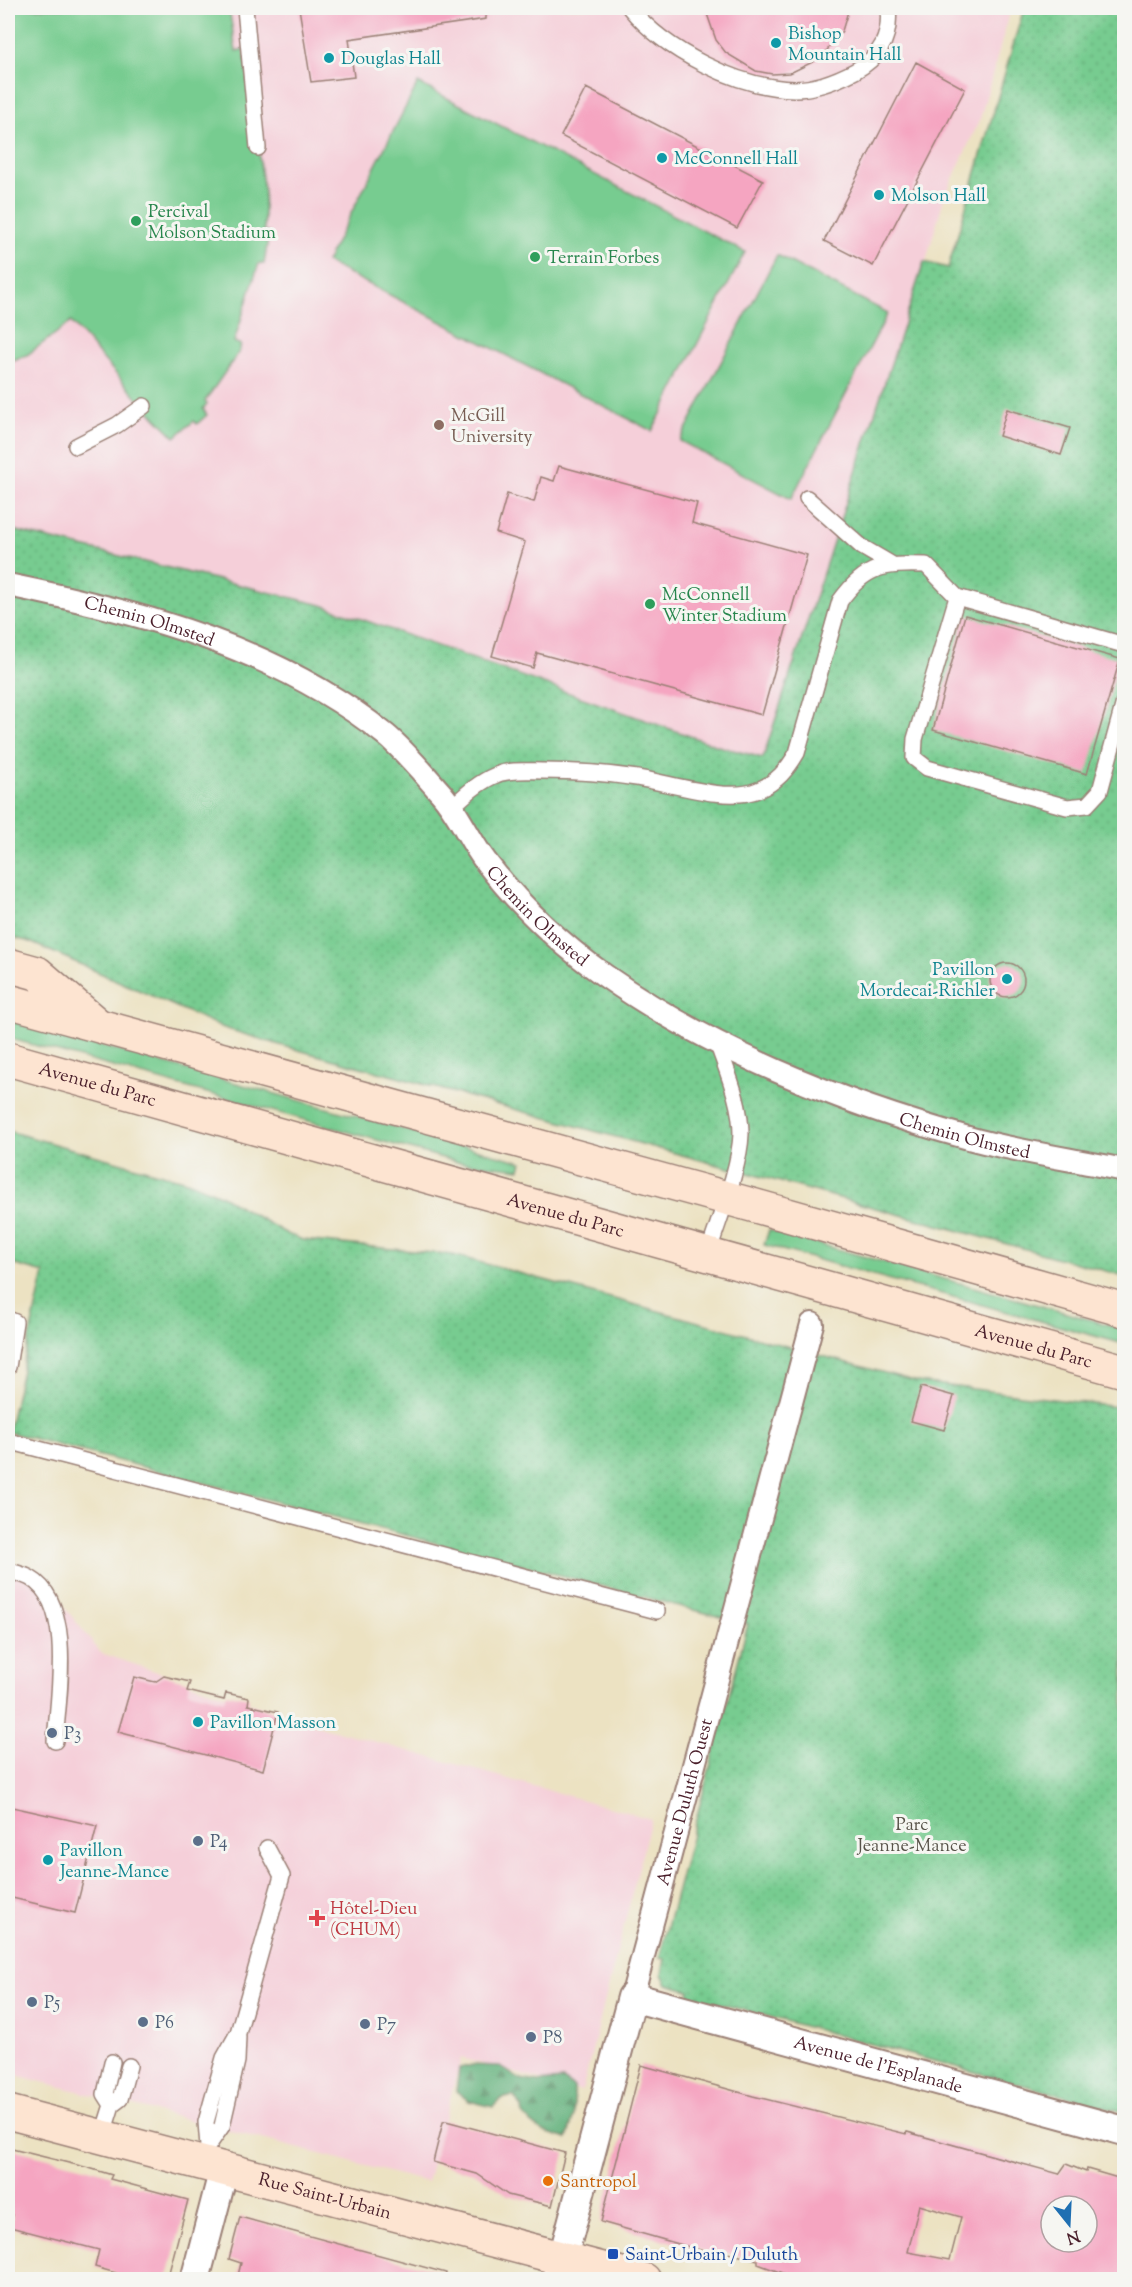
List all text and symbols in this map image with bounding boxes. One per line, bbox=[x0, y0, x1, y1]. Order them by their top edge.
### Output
place label: Bishop Mountain Hall bbox=[788, 22, 902, 69]
marker: Bishop Mountain Hall bbox=[769, 36, 783, 50]
place label: Douglas Hall bbox=[341, 47, 441, 73]
marker: Douglas Hall bbox=[322, 51, 336, 65]
place label: McConnell Hall bbox=[674, 147, 798, 173]
marker: McConnell Hall bbox=[655, 151, 669, 165]
place label: Molson Hall bbox=[891, 184, 986, 210]
marker: Molson Hall bbox=[872, 188, 886, 202]
place label: Percival Molson Stadium bbox=[148, 200, 276, 247]
marker: Percival Molson Stadium bbox=[129, 214, 143, 228]
place label: Terrain Forbes bbox=[547, 246, 659, 272]
marker: Terrain Forbes bbox=[528, 250, 542, 264]
place label: McGill University bbox=[451, 404, 533, 451]
marker: McGill University bbox=[432, 418, 446, 432]
place label: McConnell Winter Stadium bbox=[662, 583, 787, 630]
street label: Chemin Olmsted bbox=[81, 591, 218, 654]
marker: McConnell Winter Stadium bbox=[643, 597, 657, 611]
street label: Chemin Olmsted bbox=[479, 861, 593, 974]
place label: Pavillon Mordecai-Richler bbox=[860, 958, 995, 1005]
marker: Pavillon Mordecai-Richler bbox=[1000, 972, 1014, 986]
street label: Avenue du Parc bbox=[35, 1057, 159, 1115]
street label: Chemin Olmsted bbox=[895, 1107, 1032, 1167]
street label: Avenue du Parc bbox=[503, 1188, 627, 1246]
street label: Avenue du Parc bbox=[971, 1319, 1095, 1376]
place label: Pavillon Masson bbox=[210, 1711, 336, 1737]
marker: Pavillon Masson bbox=[191, 1715, 205, 1729]
street label: Avenue Duluth Ouest bbox=[651, 1716, 721, 1889]
place label: P3 bbox=[64, 1722, 81, 1748]
marker: P3 bbox=[45, 1726, 59, 1740]
park label: Parc Jeanne-Mance bbox=[856, 1813, 967, 1860]
place label: P4 bbox=[210, 1830, 228, 1856]
marker: P4 bbox=[191, 1834, 205, 1848]
place label: Pavillon Jeanne-Mance bbox=[59, 1839, 169, 1886]
marker: Pavillon Jeanne-Mance bbox=[41, 1853, 55, 1867]
place label: Hôtel-Dieu (CHUM) bbox=[330, 1897, 417, 1944]
marker: Hôtel-Dieu (CHUM) bbox=[308, 1909, 326, 1927]
place label: P5 bbox=[44, 1991, 60, 2017]
marker: P5 bbox=[25, 1995, 39, 2009]
place label: P6 bbox=[155, 2011, 174, 2037]
place label: P7 bbox=[377, 2013, 396, 2039]
marker: P6 bbox=[136, 2015, 150, 2029]
marker: P7 bbox=[358, 2017, 372, 2031]
place label: P8 bbox=[543, 2026, 562, 2052]
marker: P8 bbox=[524, 2030, 538, 2044]
street label: Avenue de l'Esplanade bbox=[790, 2031, 965, 2101]
street label: Rue Saint-Urbain bbox=[255, 2168, 394, 2228]
place label: Santropol bbox=[560, 2170, 637, 2196]
marker: Santropol bbox=[541, 2174, 555, 2188]
north arrow bbox=[1039, 2194, 1099, 2254]
text: N bbox=[1063, 2223, 1082, 2249]
place label: Saint-Urbain / Duluth bbox=[625, 2243, 799, 2269]
marker: Saint-Urbain / Duluth bbox=[606, 2247, 620, 2261]

